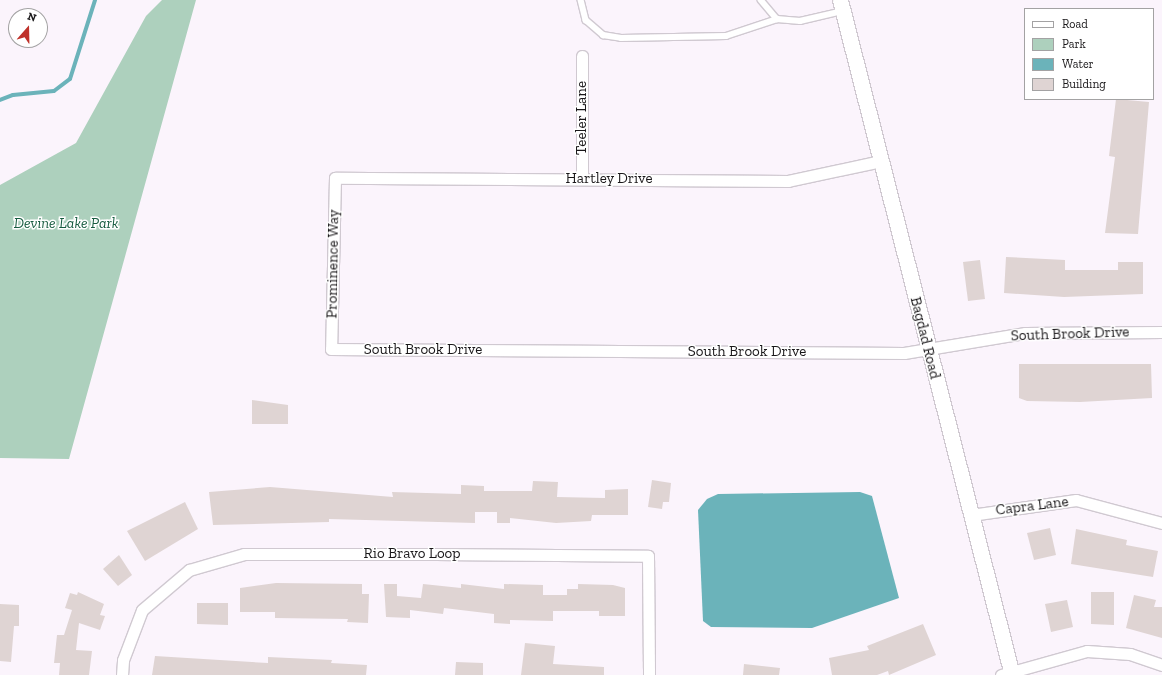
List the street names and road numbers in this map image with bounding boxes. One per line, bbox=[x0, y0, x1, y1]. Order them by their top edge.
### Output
street label: Teeler Lane bbox=[573, 81, 591, 155]
street label: Hartley Drive bbox=[565, 170, 653, 188]
street label: Prominence Way bbox=[323, 209, 343, 319]
street label: Bagdad Road bbox=[906, 295, 944, 381]
street label: South Brook Drive bbox=[1010, 323, 1130, 345]
street label: South Brook Drive bbox=[364, 341, 482, 359]
street label: South Brook Drive bbox=[688, 343, 806, 361]
street label: Capra Lane bbox=[995, 493, 1069, 519]
street label: Rio Bravo Loop bbox=[363, 545, 461, 563]

